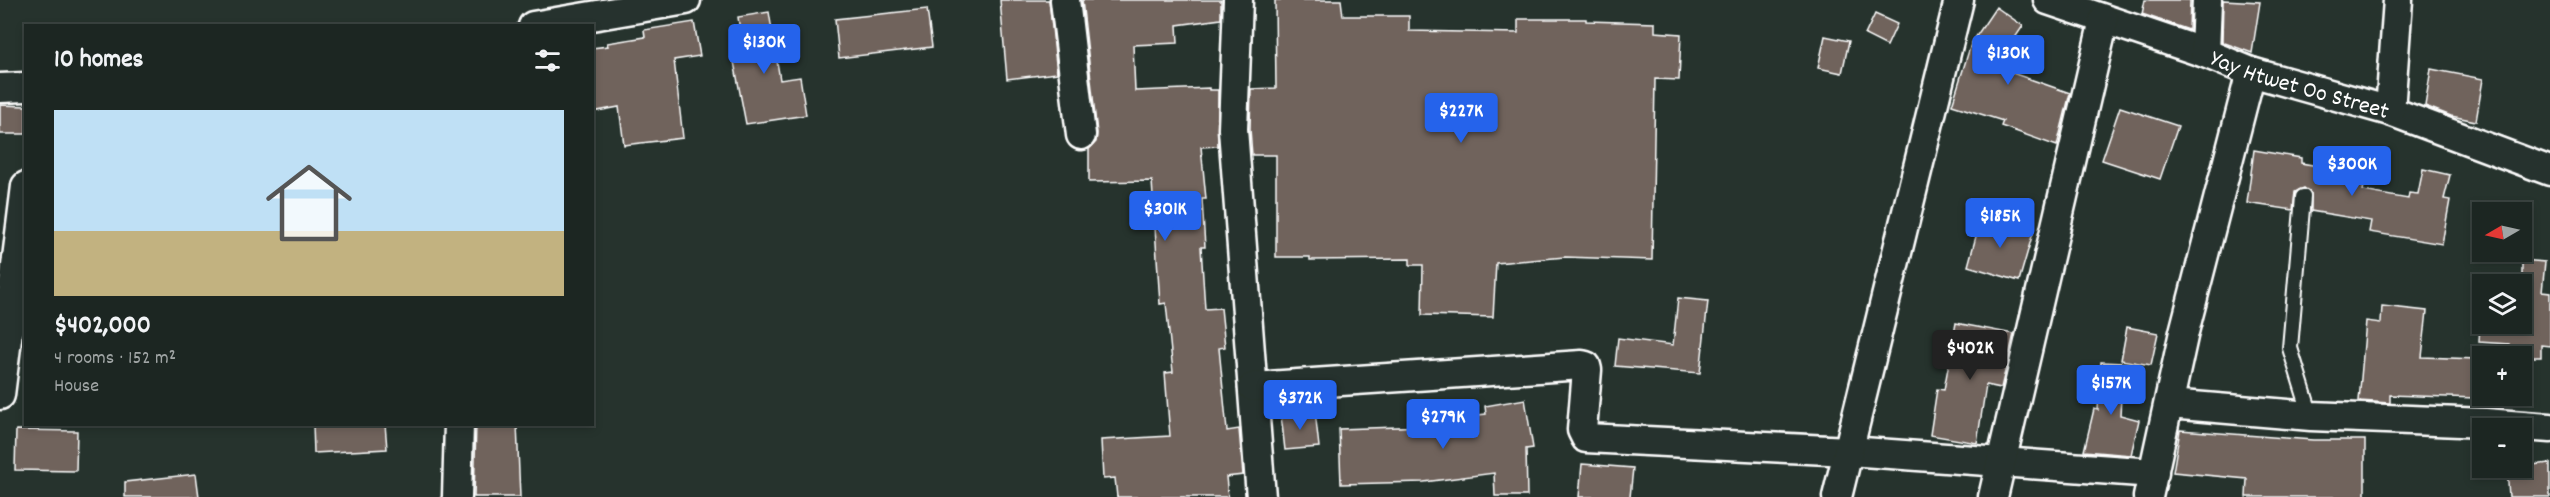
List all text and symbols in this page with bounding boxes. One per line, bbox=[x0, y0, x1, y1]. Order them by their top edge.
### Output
pin: $130K bbox=[722, 24, 806, 75]
text: $130K bbox=[742, 29, 786, 57]
pin: $130K bbox=[1966, 35, 2050, 86]
text: $130K bbox=[1986, 40, 2030, 68]
text: 10 homes bbox=[54, 42, 144, 79]
street label: Yay Htwet Oo Street bbox=[2204, 43, 2393, 130]
icon: filters bbox=[531, 44, 564, 77]
pin: $227K bbox=[1419, 93, 1503, 144]
text: $227K bbox=[1439, 98, 1483, 126]
pin: $300K bbox=[2310, 146, 2394, 197]
icon: home bbox=[255, 149, 363, 257]
text: $300K bbox=[2327, 151, 2377, 179]
pin: $301K bbox=[1123, 191, 1207, 242]
text: $301K bbox=[1143, 196, 1187, 224]
pin: $185K bbox=[1958, 198, 2042, 249]
north arrow bbox=[2472, 202, 2532, 262]
map controls bbox=[2472, 202, 2532, 478]
text: $185K bbox=[1979, 203, 2021, 231]
button: layers bbox=[2472, 274, 2532, 334]
text: $402,000 bbox=[54, 308, 151, 345]
pin: $402K bbox=[1928, 330, 2012, 381]
text: $402K bbox=[1946, 335, 1994, 363]
text: 4 rooms · 152 m² bbox=[54, 345, 176, 373]
button: + bbox=[2472, 346, 2532, 406]
pin: $157K bbox=[2069, 365, 2153, 416]
text: $157K bbox=[2091, 370, 2131, 398]
text: House bbox=[54, 373, 99, 401]
pin: $372K bbox=[1258, 380, 1342, 431]
text: $372K bbox=[1278, 385, 1322, 413]
pin: $279K bbox=[1401, 399, 1485, 450]
text: $279K bbox=[1421, 404, 1465, 432]
button: − bbox=[2472, 418, 2532, 478]

